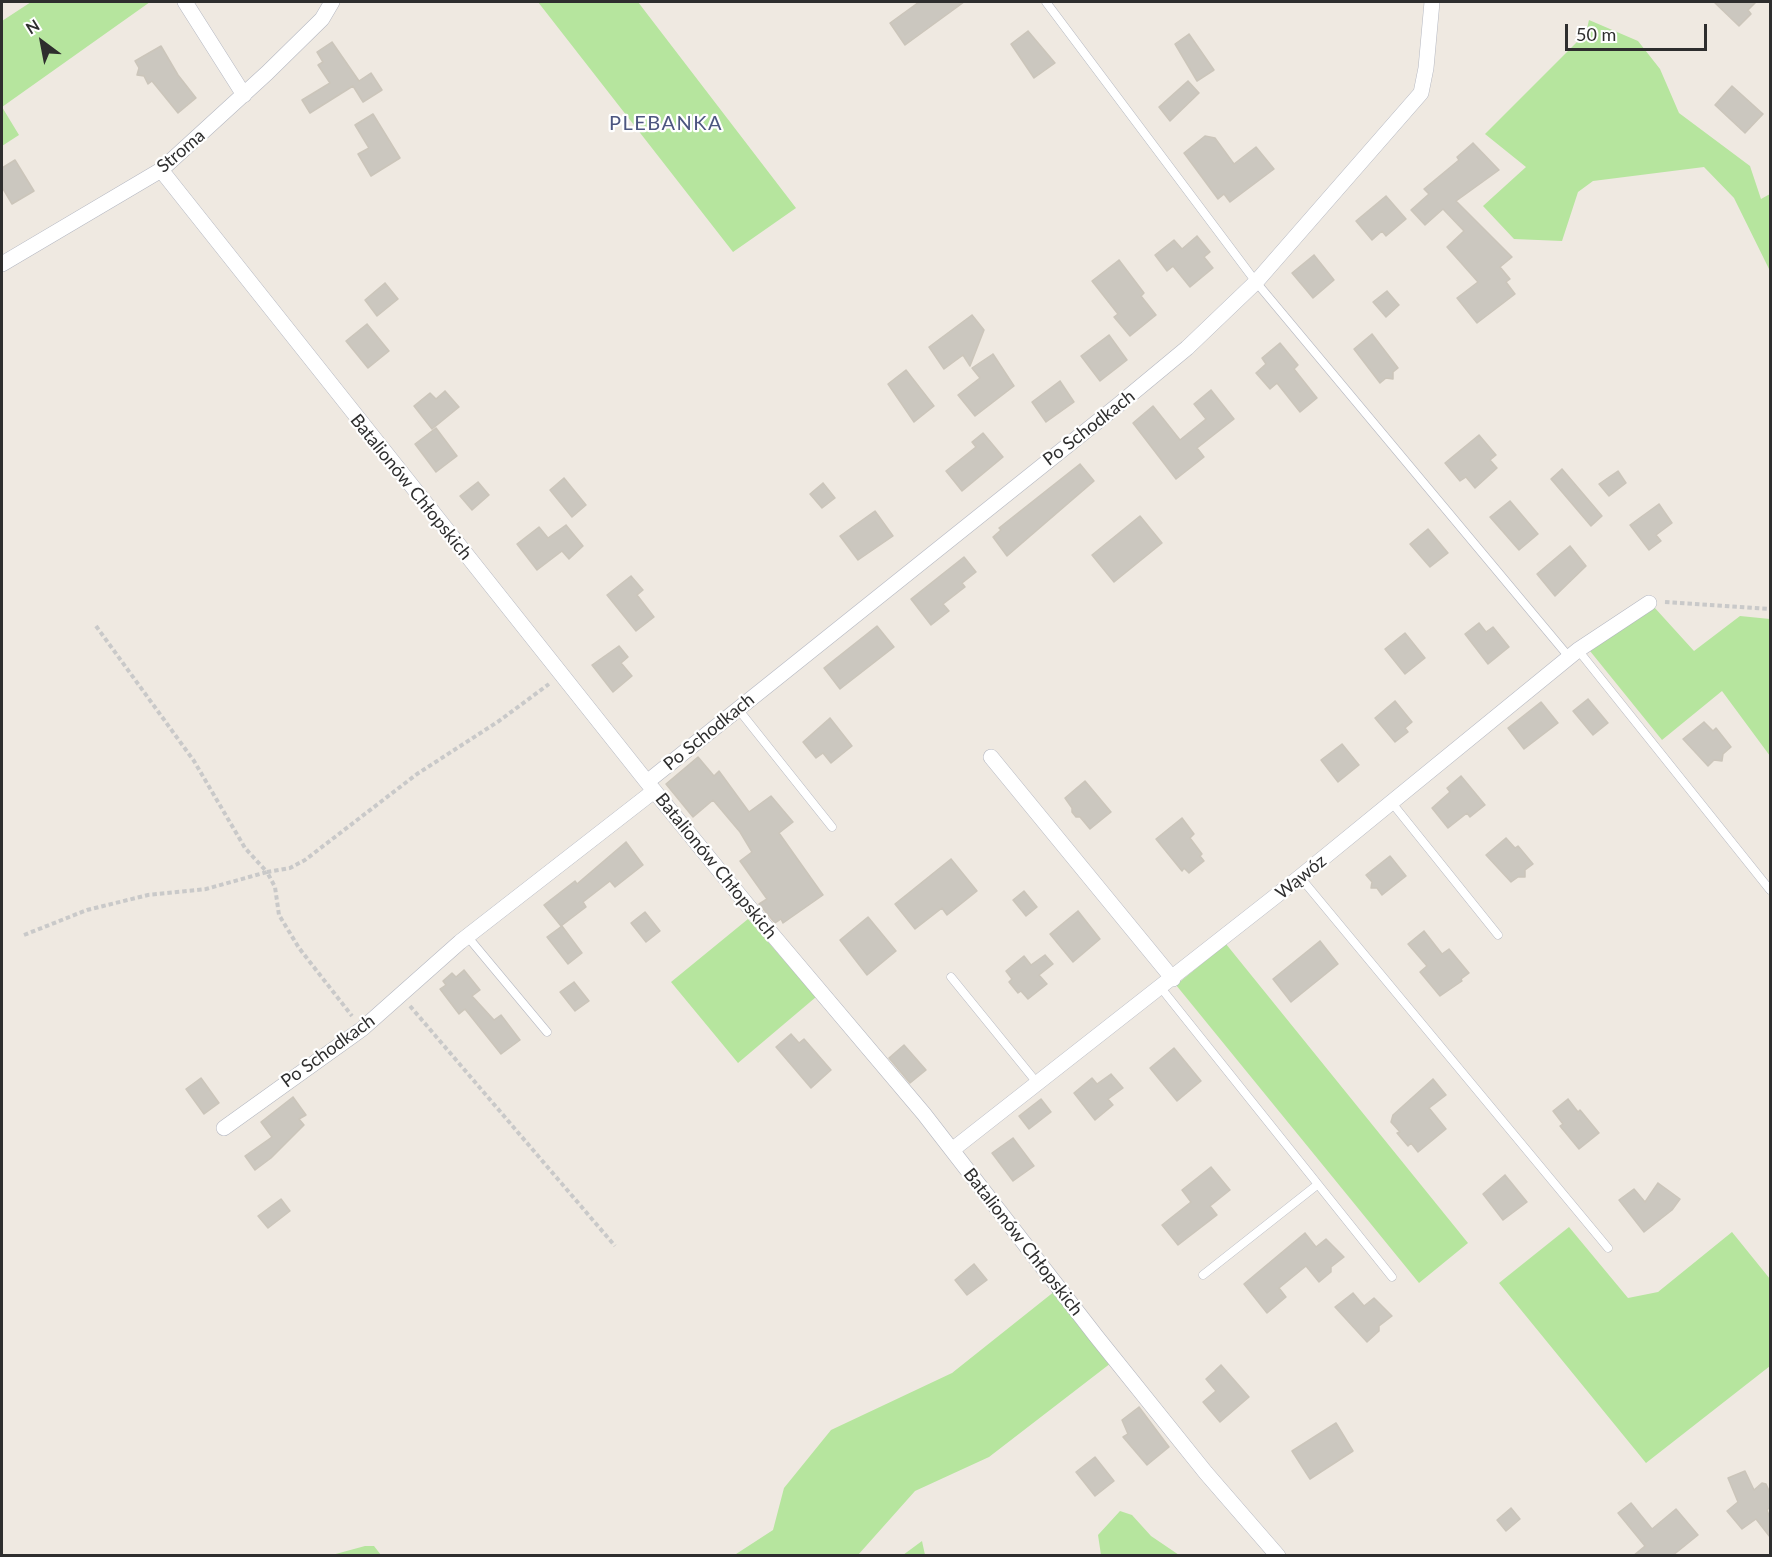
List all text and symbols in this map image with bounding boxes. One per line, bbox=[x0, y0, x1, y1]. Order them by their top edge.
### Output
north arrow bbox=[12, 12, 72, 72]
scale bar bbox=[1568, 12, 1710, 50]
text: N bbox=[22, 15, 42, 38]
text: 50 m bbox=[1576, 23, 1616, 45]
district label: PLEBANKA bbox=[609, 112, 723, 136]
street label: Stroma bbox=[153, 125, 209, 177]
street label: Po Schodkach bbox=[1039, 385, 1139, 471]
street label: Batalionów Chłopskich bbox=[346, 410, 476, 564]
street label: Po Schodkach bbox=[659, 689, 759, 775]
street label: Batalionów Chłopskich bbox=[651, 789, 781, 943]
street label: Wąwóz bbox=[1271, 850, 1331, 904]
street label: Po Schodkach bbox=[277, 1010, 379, 1092]
street label: Batalionów Chłopskich bbox=[959, 1164, 1087, 1320]

